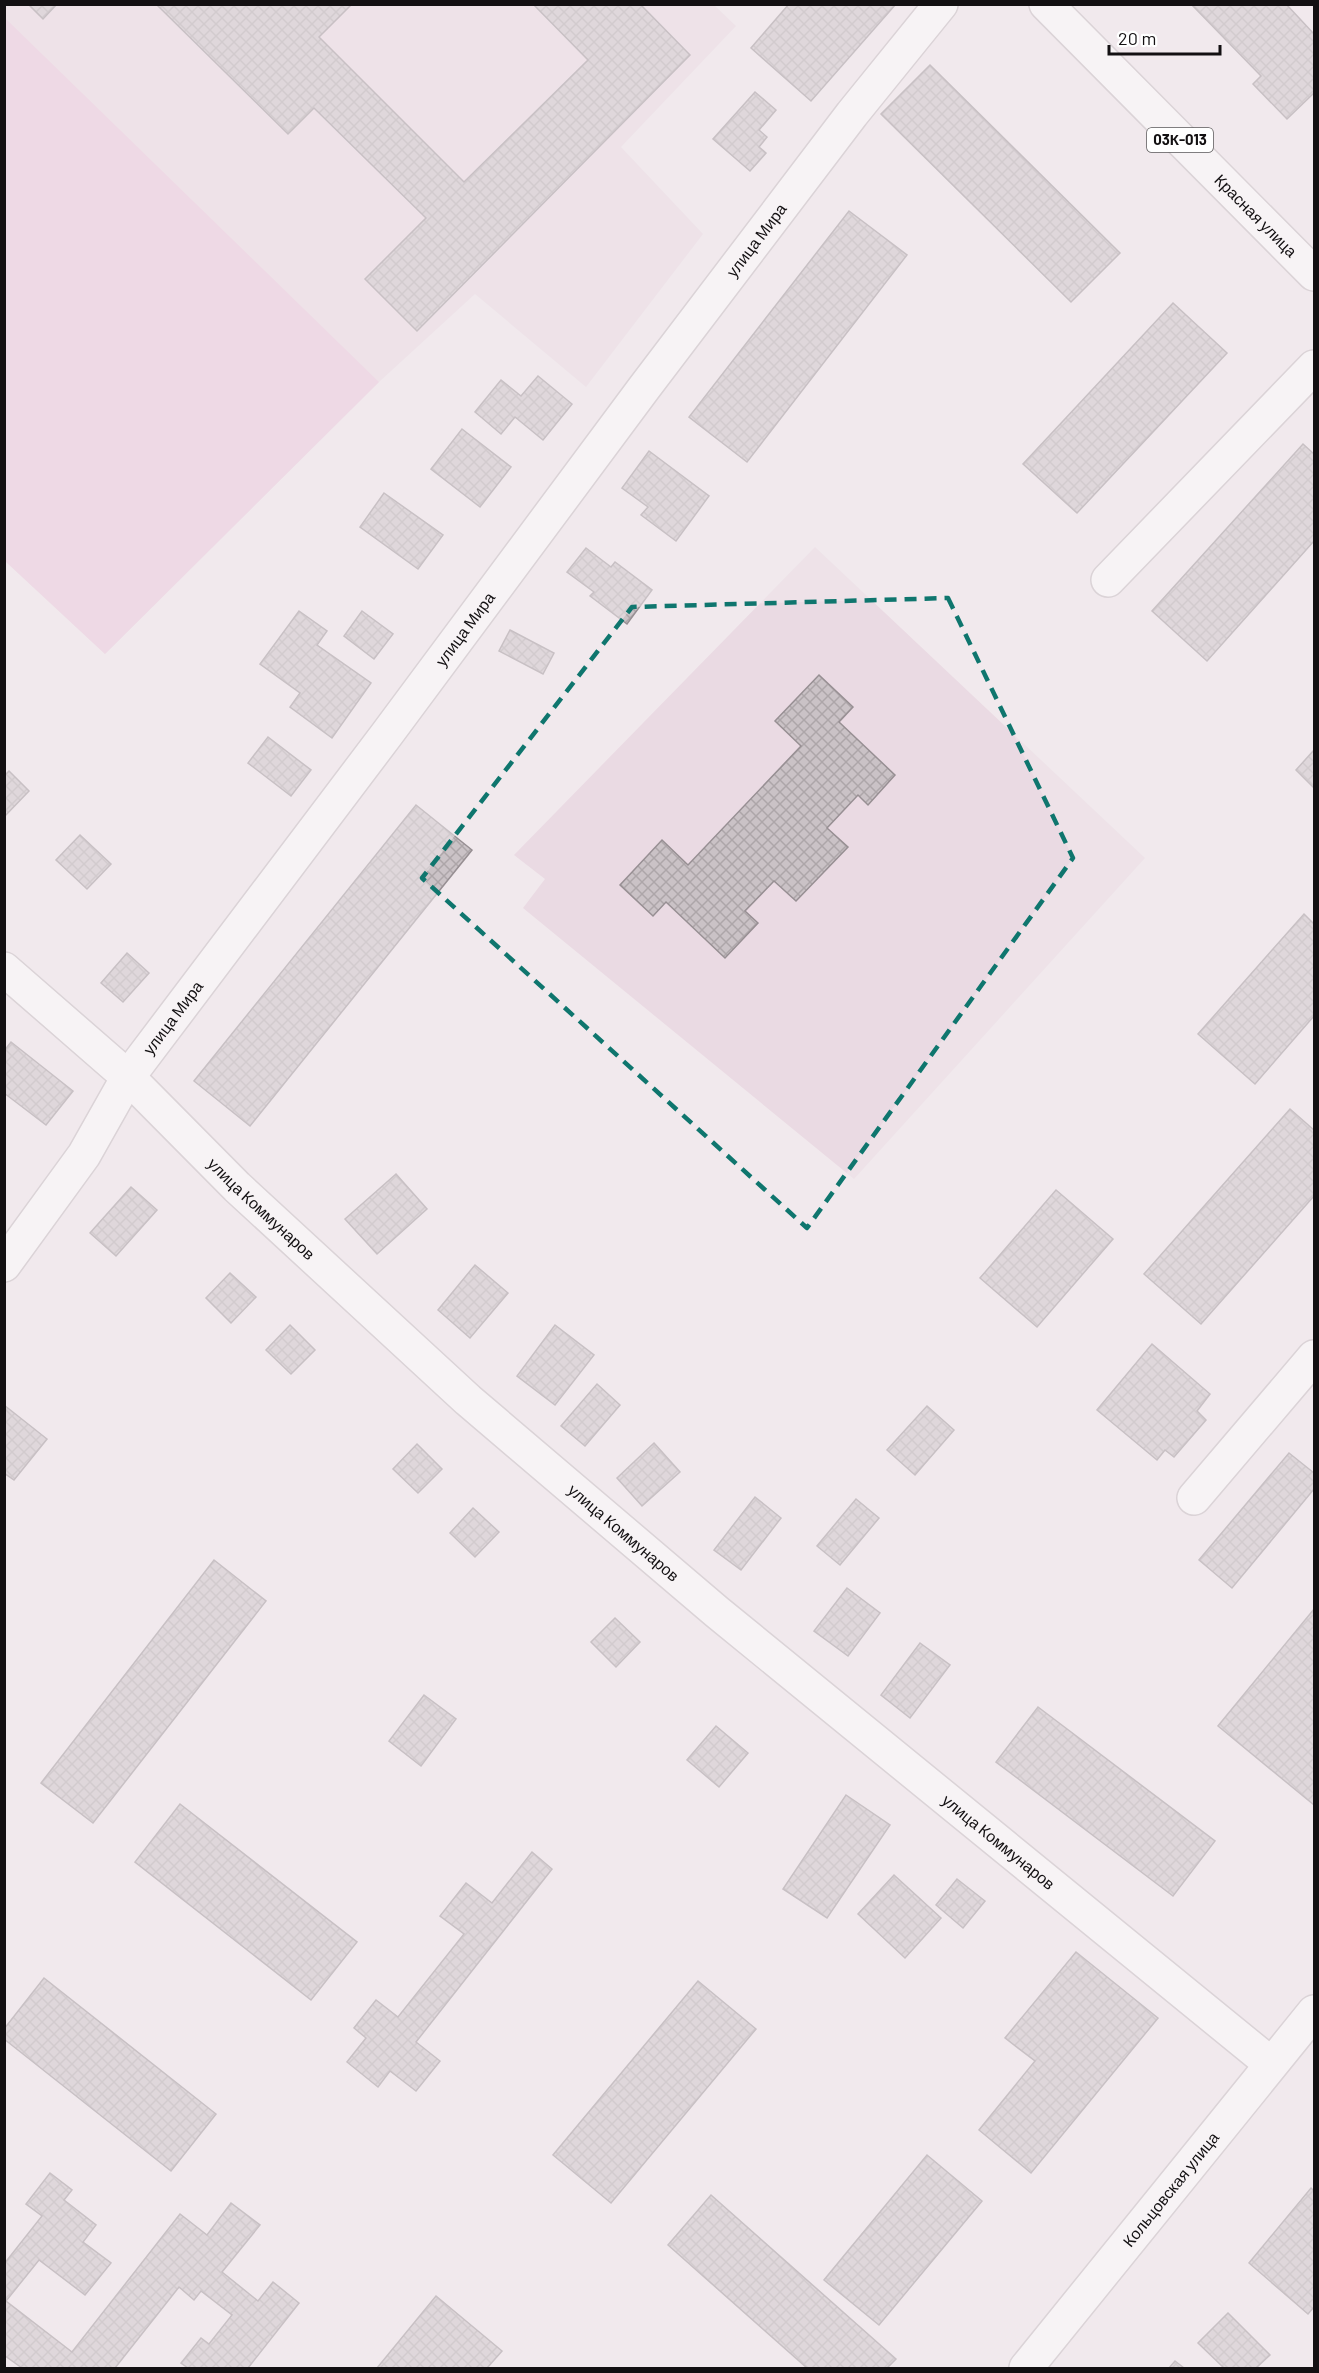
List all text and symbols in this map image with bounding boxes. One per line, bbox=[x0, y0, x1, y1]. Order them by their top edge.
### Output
scale bar bbox=[1109, 18, 1220, 56]
text: 20 m bbox=[1118, 27, 1156, 49]
road number: 03К-013 bbox=[1147, 128, 1213, 152]
street label: Красная улица bbox=[1211, 170, 1301, 261]
street label: улица Мира bbox=[722, 199, 790, 280]
street label: улица Мира bbox=[431, 588, 498, 670]
street label: улица Мира bbox=[139, 977, 206, 1058]
street label: улица Коммунаров bbox=[204, 1154, 319, 1263]
street label: улица Коммунаров bbox=[565, 1480, 683, 1585]
street label: улица Коммунаров bbox=[939, 1790, 1059, 1893]
street label: Кольцовская улица bbox=[1118, 2128, 1222, 2250]

